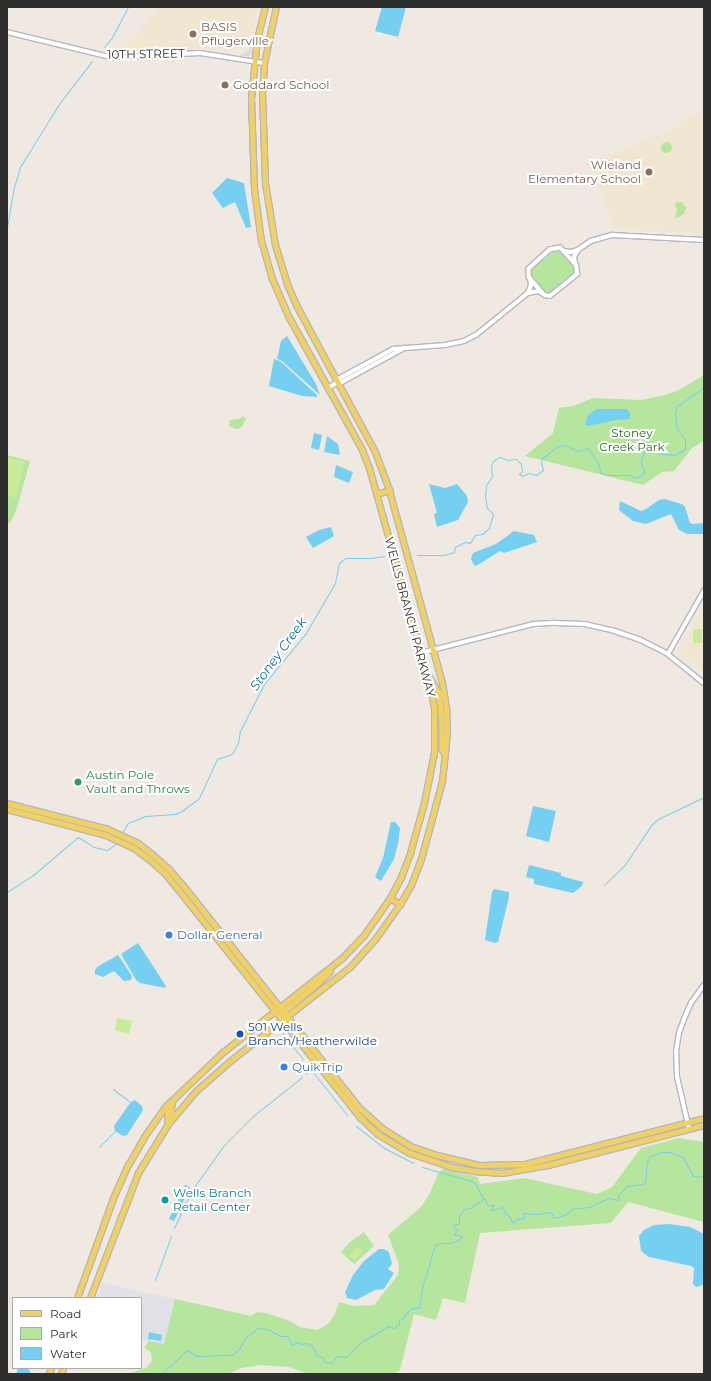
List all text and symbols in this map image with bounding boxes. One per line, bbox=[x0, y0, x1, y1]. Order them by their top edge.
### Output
place label: BASIS Pflugerville bbox=[201, 20, 269, 48]
marker: BASIS Pflugerville bbox=[188, 29, 198, 39]
street label: 10TH STREET bbox=[107, 46, 185, 62]
place label: Goddard School bbox=[233, 78, 330, 92]
marker: Goddard School bbox=[220, 80, 230, 90]
place label: Wieland Elementary School bbox=[528, 158, 641, 186]
marker: Wieland Elementary School bbox=[644, 167, 654, 177]
park label: Stoney Creek Park bbox=[599, 426, 665, 454]
street label: WELLS BRANCH PARKWAY bbox=[382, 535, 438, 699]
water label: Stoney Creek bbox=[246, 615, 310, 693]
place label: Austin Pole Vault and Throws bbox=[86, 768, 190, 796]
marker: Austin Pole Vault and Throws bbox=[73, 777, 83, 787]
place label: Dollar General bbox=[177, 928, 262, 942]
marker: Dollar General bbox=[164, 930, 174, 940]
place label: 501 Wells Branch/Heatherwilde bbox=[248, 1020, 377, 1048]
marker: 501 Wells Branch/Heatherwilde bbox=[235, 1029, 245, 1039]
place label: QuikTrip bbox=[292, 1060, 343, 1074]
marker: QuikTrip bbox=[279, 1062, 289, 1072]
place label: Wells Branch Retail Center bbox=[173, 1186, 252, 1214]
marker: Wells Branch Retail Center bbox=[160, 1195, 170, 1205]
legend bbox=[12, 1297, 142, 1369]
text: Road bbox=[50, 1306, 81, 1321]
text: Park bbox=[50, 1326, 77, 1341]
text: Water bbox=[50, 1346, 86, 1361]

